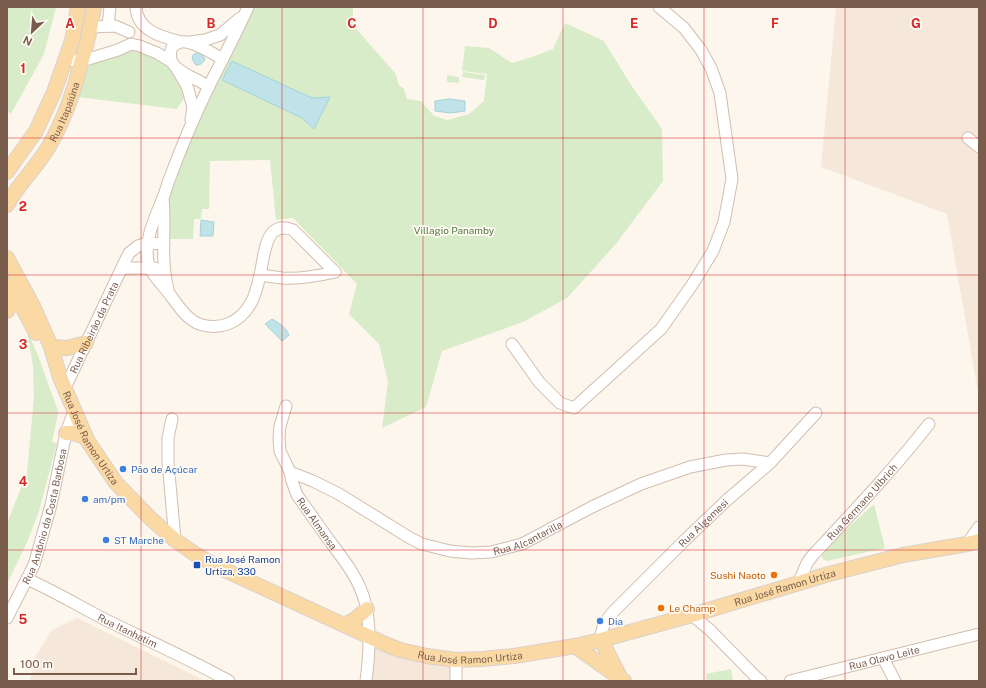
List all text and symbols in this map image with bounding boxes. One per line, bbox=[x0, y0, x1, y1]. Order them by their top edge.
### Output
north arrow bbox=[12, 12, 52, 52]
text: A bbox=[65, 16, 75, 31]
text: B bbox=[207, 16, 216, 31]
text: C bbox=[347, 16, 357, 31]
text: D bbox=[488, 16, 498, 31]
text: E bbox=[630, 16, 638, 31]
text: F bbox=[771, 16, 779, 31]
text: G bbox=[911, 16, 921, 31]
text: N bbox=[21, 34, 34, 48]
text: 1 bbox=[20, 61, 26, 76]
street label: Rua Itapaiúna bbox=[47, 80, 82, 144]
text: 2 bbox=[19, 199, 27, 214]
park label: Villagio Panamby bbox=[414, 224, 495, 236]
street label: Rua Ribeirão da Prata bbox=[67, 280, 120, 375]
text: 3 bbox=[19, 337, 28, 352]
street label: Rua José Ramon Urtiza bbox=[61, 389, 121, 487]
street label: Rua Antônio da Costa Barbosa bbox=[19, 448, 69, 586]
street label: Rua Germano Ulbrich bbox=[824, 461, 900, 542]
place label: Pão de Açúcar bbox=[131, 463, 198, 475]
marker: Pão de Açúcar bbox=[118, 464, 128, 474]
text: 4 bbox=[19, 474, 28, 489]
place label: am/pm bbox=[93, 493, 125, 505]
marker: am/pm bbox=[80, 494, 90, 504]
street label: Rua Almansa bbox=[295, 495, 340, 552]
street label: Rua Algemesi bbox=[676, 496, 730, 549]
street label: Rua Alcantarilla bbox=[492, 518, 564, 557]
place label: ST Marche bbox=[114, 534, 164, 546]
marker: ST Marche bbox=[101, 535, 111, 545]
place label: Rua José Ramon Urtiza, 330 bbox=[205, 553, 281, 577]
marker: Rua José Ramon Urtiza, 330 bbox=[192, 560, 202, 570]
street label: Rua José Ramon Urtiza bbox=[733, 567, 837, 608]
place label: Sushi Naoto bbox=[710, 569, 766, 581]
marker: Sushi Naoto bbox=[769, 570, 779, 580]
place label: Le Champ bbox=[669, 602, 715, 614]
marker: Le Champ bbox=[656, 603, 666, 613]
street label: Rua Itanhatim bbox=[96, 611, 159, 650]
text: 5 bbox=[19, 612, 28, 627]
place label: Dia bbox=[608, 615, 623, 627]
marker: Dia bbox=[595, 616, 605, 626]
street label: Rua Olavo Leite bbox=[848, 643, 921, 672]
street label: Rua José Ramon Urtiza bbox=[416, 648, 523, 666]
scale bar bbox=[14, 650, 136, 676]
text: 100 m bbox=[20, 657, 53, 671]

